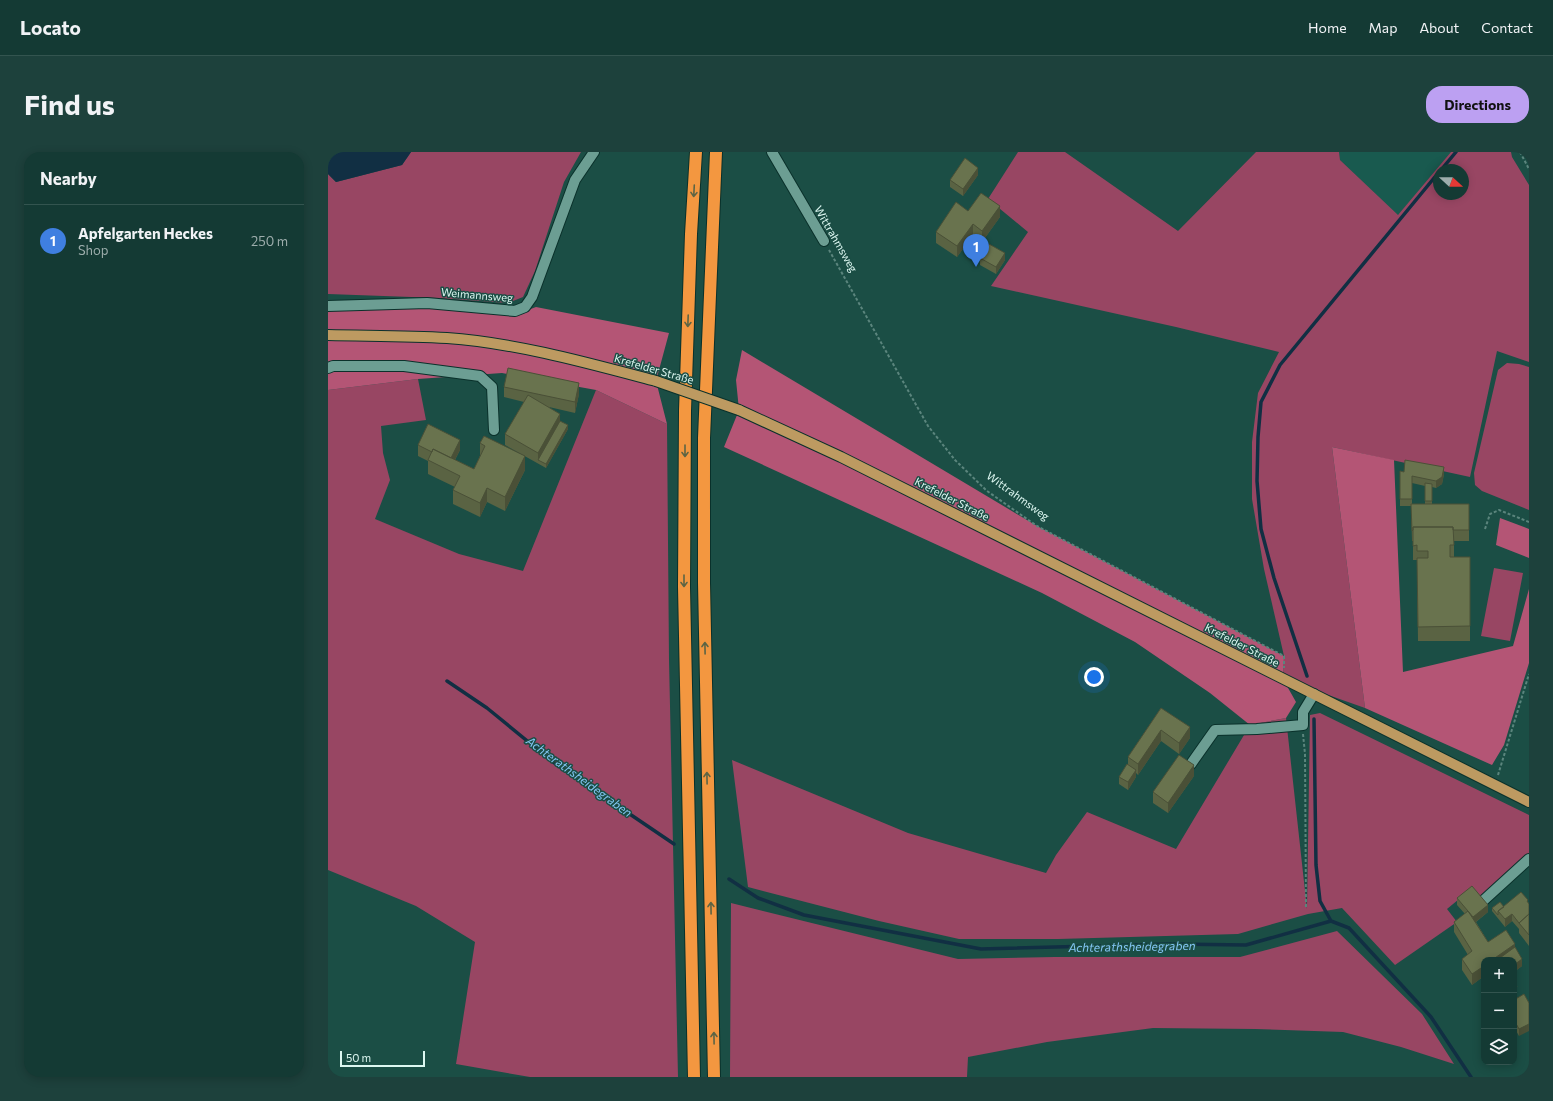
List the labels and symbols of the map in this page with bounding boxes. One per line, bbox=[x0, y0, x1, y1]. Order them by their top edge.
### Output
north arrow bbox=[1433, 164, 1469, 200]
one-way arrow bbox=[690, 184, 697, 197]
street label: Wittrahmsweg bbox=[812, 203, 861, 274]
pin: 1 bbox=[963, 234, 989, 267]
street label: Weimannsweg bbox=[440, 285, 514, 304]
one-way arrow bbox=[684, 314, 692, 327]
street label: Krefelder Straße bbox=[613, 351, 696, 386]
one-way arrow bbox=[681, 444, 689, 457]
street label: Wittrahmsweg bbox=[984, 469, 1052, 523]
street label: Krefelder Straße bbox=[913, 474, 992, 523]
one-way arrow bbox=[680, 574, 688, 587]
street label: Krefelder Straße bbox=[1203, 620, 1282, 669]
one-way arrow bbox=[701, 642, 709, 655]
your location bbox=[1084, 667, 1104, 687]
water label: Achterathsheidegraben bbox=[523, 733, 635, 819]
one-way arrow bbox=[704, 772, 711, 785]
one-way arrow bbox=[707, 902, 714, 915]
water label: Achterathsheidegraben bbox=[1067, 938, 1196, 954]
one-way arrow bbox=[710, 1032, 718, 1045]
scale bar bbox=[340, 1049, 425, 1068]

